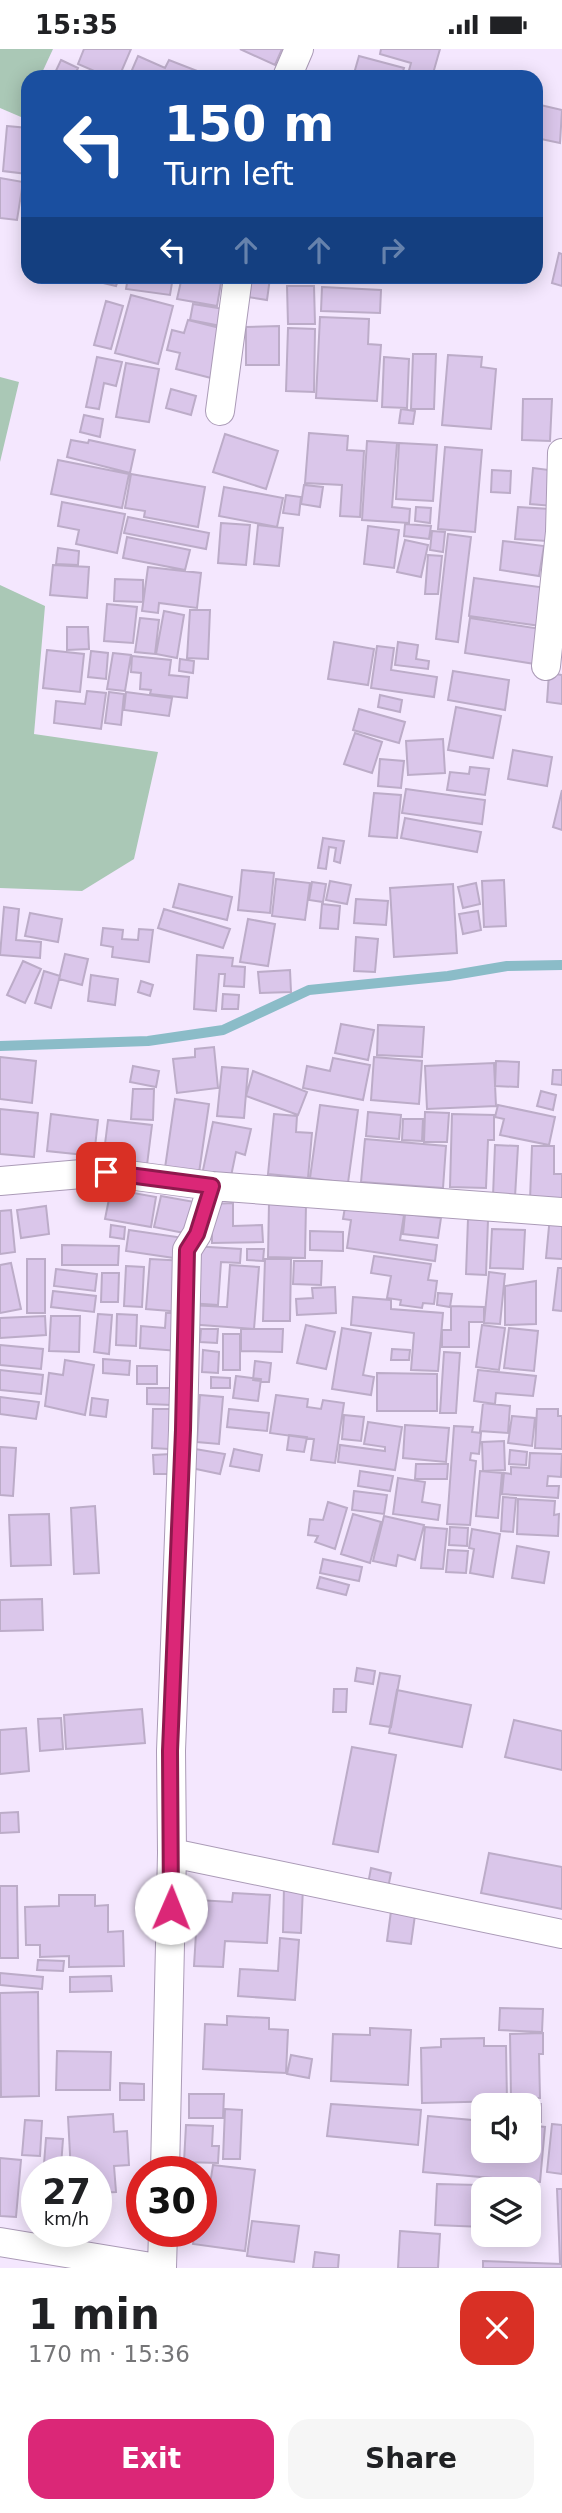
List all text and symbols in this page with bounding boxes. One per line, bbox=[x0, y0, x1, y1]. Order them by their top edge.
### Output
text: 15:35 bbox=[35, 10, 118, 40]
text: 150 m bbox=[164, 96, 334, 153]
icon: left bbox=[49, 98, 140, 189]
text: Turn left bbox=[164, 155, 294, 193]
icon: left bbox=[154, 231, 192, 269]
icon: ahead bbox=[227, 231, 265, 269]
icon: ahead bbox=[300, 231, 338, 269]
icon: right bbox=[373, 231, 411, 269]
pin bbox=[76, 1142, 136, 1202]
icon: arrive bbox=[87, 1153, 125, 1191]
position arrow bbox=[134, 1871, 208, 1945]
map controls bbox=[471, 2093, 541, 2247]
button: sound bbox=[471, 2093, 541, 2163]
speed limit sign: 30 bbox=[126, 2156, 217, 2247]
text: 27 bbox=[42, 2172, 91, 2212]
button: layers bbox=[471, 2177, 541, 2247]
text: km/h bbox=[44, 2208, 89, 2229]
text: 1 min bbox=[28, 2290, 160, 2339]
button: close bbox=[460, 2291, 534, 2365]
text: 170 m · 15:36 bbox=[28, 2341, 190, 2367]
button: Exit bbox=[28, 2419, 274, 2499]
button: Share bbox=[288, 2419, 534, 2499]

